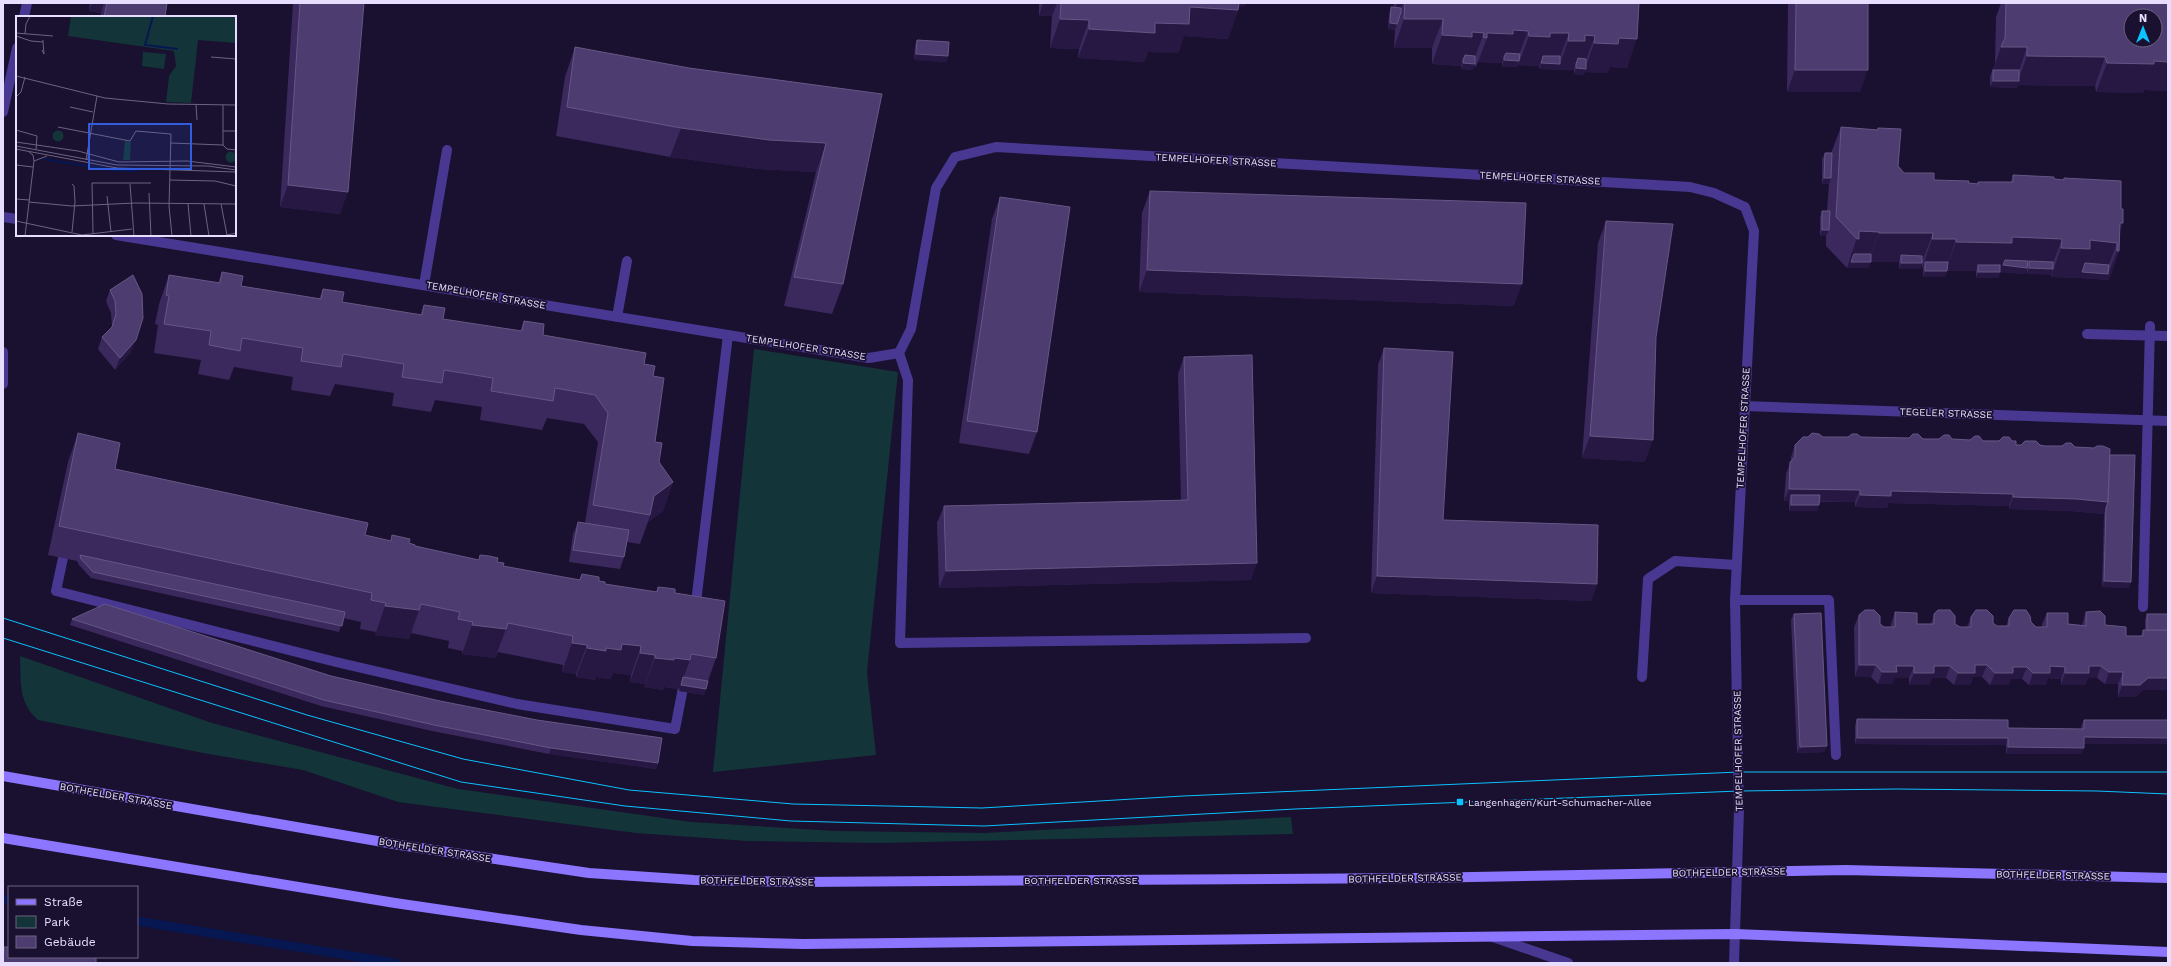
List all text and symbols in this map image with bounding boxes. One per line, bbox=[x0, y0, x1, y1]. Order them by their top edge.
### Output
north arrow bbox=[2123, 8, 2163, 48]
text: N bbox=[2139, 12, 2147, 25]
inset map bbox=[16, 16, 236, 236]
street label: TEMPELHOFER STRASSE bbox=[1155, 151, 1277, 169]
street label: TEMPELHOFER STRASSE bbox=[1479, 169, 1601, 187]
street label: TEMPELHOFER STRASSE bbox=[425, 279, 547, 311]
street label: TEMPELHOFER STRASSE bbox=[745, 332, 867, 362]
street label: TEMPELHOFER STRASSE bbox=[1734, 367, 1752, 489]
street label: TEGELER STRASSE bbox=[1899, 406, 1993, 420]
street label: TEMPELHOFER STRASSE bbox=[1731, 690, 1745, 812]
street label: BOTHFELDER STRASSE bbox=[59, 781, 173, 811]
marker: Langenhagen/Kurt-Schumacher-Allee bbox=[1455, 797, 1465, 807]
place label: Langenhagen/Kurt-Schumacher-Allee bbox=[1468, 797, 1652, 808]
street label: BOTHFELDER STRASSE bbox=[378, 836, 492, 864]
street label: BOTHFELDER STRASSE bbox=[1672, 866, 1786, 878]
street label: BOTHFELDER STRASSE bbox=[1996, 869, 2110, 881]
street label: BOTHFELDER STRASSE bbox=[1348, 872, 1462, 884]
street label: BOTHFELDER STRASSE bbox=[700, 875, 814, 887]
street label: BOTHFELDER STRASSE bbox=[1024, 875, 1138, 886]
legend bbox=[8, 886, 138, 958]
text: Straße bbox=[44, 895, 83, 909]
text: Park bbox=[44, 915, 70, 929]
text: Gebäude bbox=[44, 935, 96, 949]

